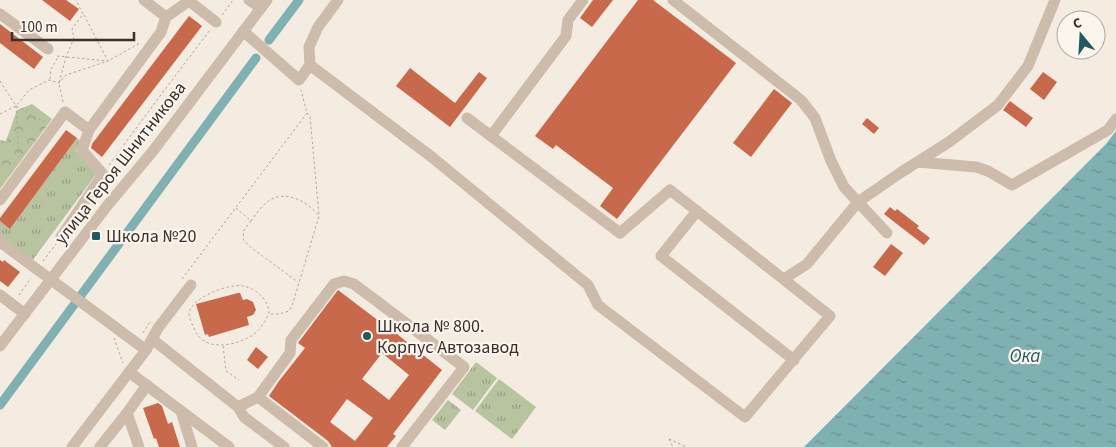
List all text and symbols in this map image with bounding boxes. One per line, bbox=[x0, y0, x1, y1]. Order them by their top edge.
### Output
scale bar bbox=[12, 10, 135, 42]
north arrow bbox=[1056, 10, 1106, 60]
text: С bbox=[1070, 13, 1084, 34]
text: 100 m bbox=[20, 17, 58, 38]
street label: улица Героя Шнитникова bbox=[49, 77, 192, 250]
place label: Школа №20 bbox=[106, 224, 196, 249]
marker: Школа №20 bbox=[90, 230, 102, 242]
place label: Школа № 800. Корпус Автозавод bbox=[377, 314, 519, 360]
marker: Школа № 800. Корпус Автозавод bbox=[361, 330, 373, 342]
water label: Ока bbox=[1009, 343, 1041, 370]

